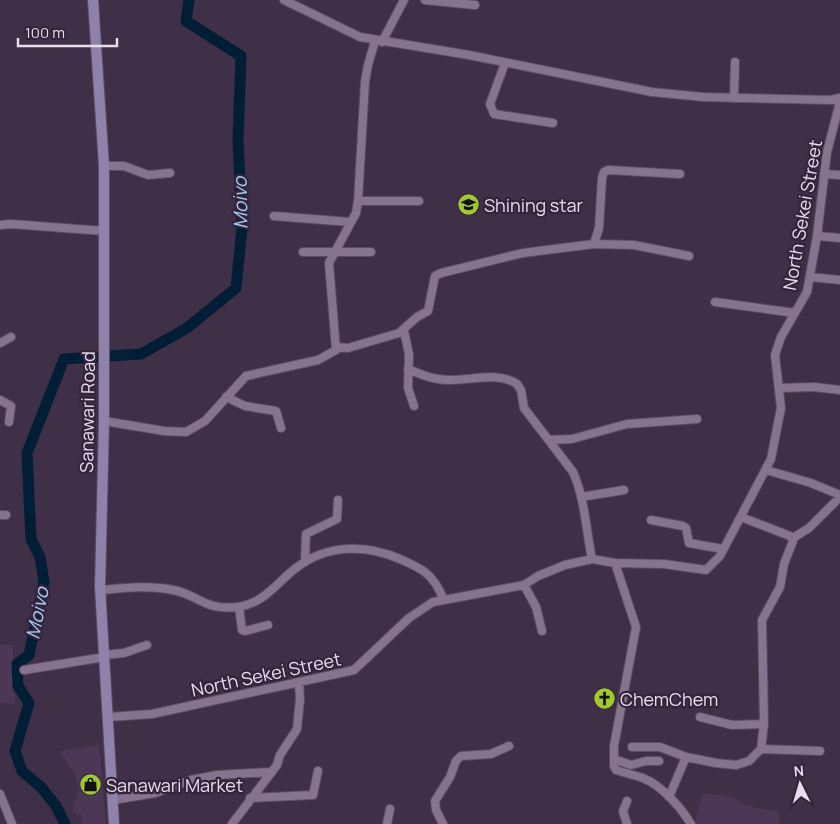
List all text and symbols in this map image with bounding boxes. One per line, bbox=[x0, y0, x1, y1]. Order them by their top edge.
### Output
scale bar bbox=[18, 15, 116, 47]
text: 100 m bbox=[25, 22, 65, 43]
street label: North Sekei Street bbox=[777, 138, 827, 292]
water label: Moivo bbox=[227, 175, 253, 229]
school or university icon: Shining star bbox=[456, 193, 480, 217]
place label: Shining star bbox=[484, 193, 583, 217]
street label: Sanawari Road bbox=[74, 351, 100, 473]
water label: Moivo bbox=[19, 583, 55, 641]
street label: North Sekei Street bbox=[189, 646, 343, 702]
church icon: ChemChem bbox=[592, 687, 616, 711]
place label: ChemChem bbox=[620, 687, 718, 711]
north arrow bbox=[775, 759, 825, 809]
text: N bbox=[793, 761, 805, 780]
shop icon: Sanawari Market bbox=[78, 773, 102, 797]
place label: Sanawari Market bbox=[106, 773, 243, 797]

